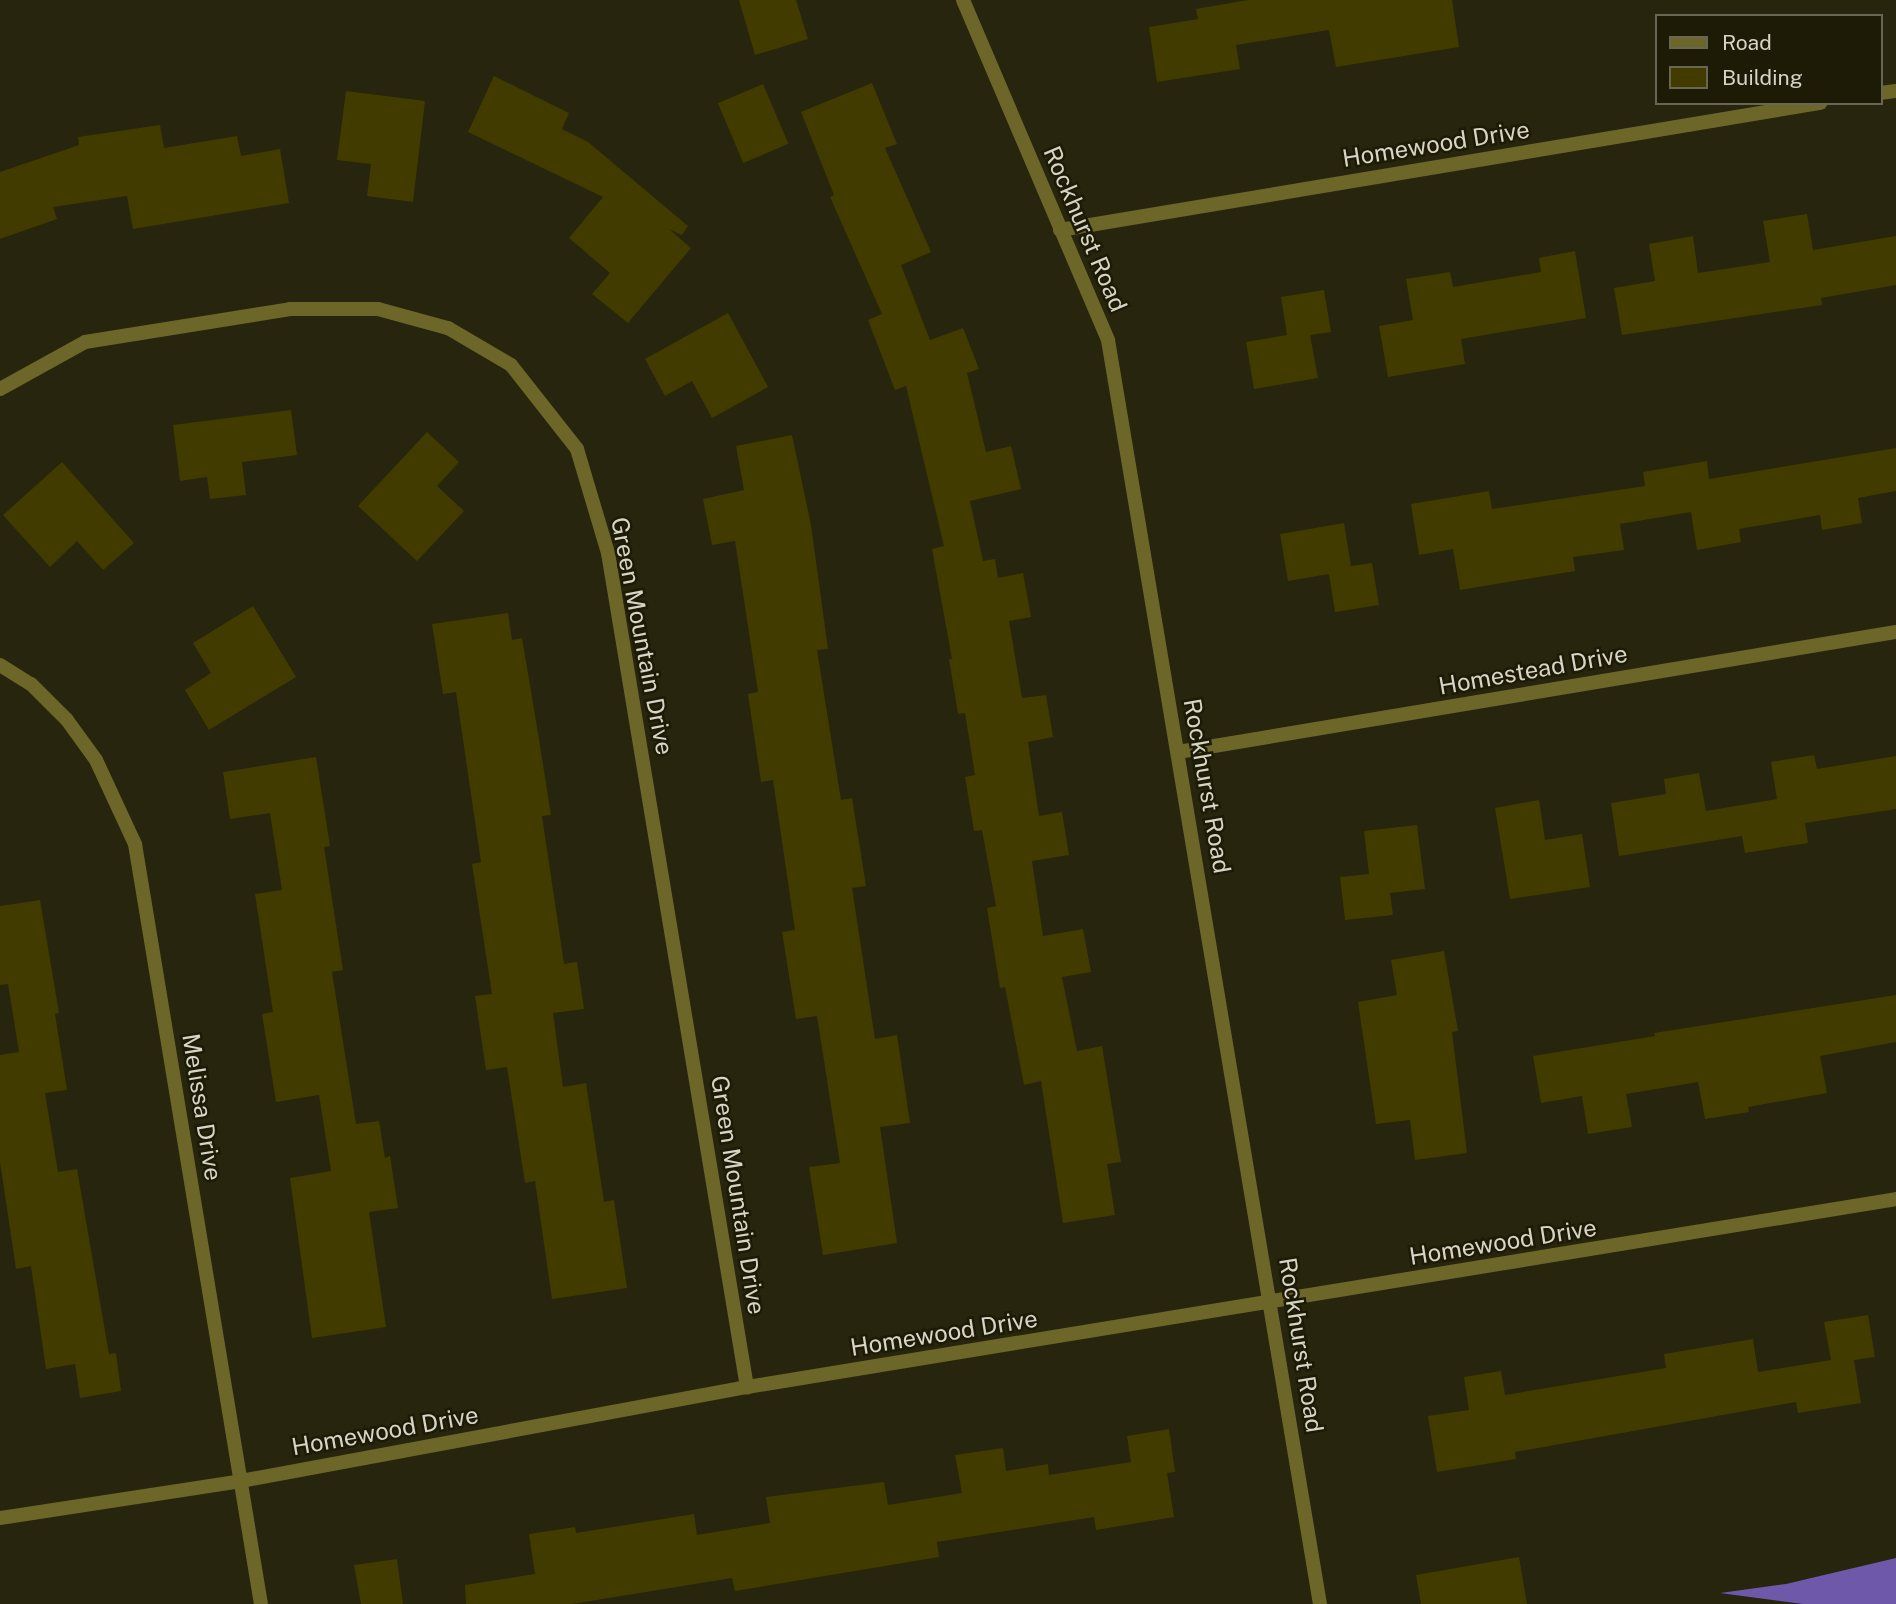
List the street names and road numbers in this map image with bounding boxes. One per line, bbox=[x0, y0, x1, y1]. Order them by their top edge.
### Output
street label: Homewood Drive bbox=[1340, 115, 1532, 173]
street label: Rockhurst Road bbox=[1037, 142, 1133, 316]
street label: Green Mountain Drive bbox=[605, 515, 679, 757]
street label: Homestead Drive bbox=[1436, 639, 1630, 701]
street label: Rockhurst Road bbox=[1177, 696, 1237, 876]
street label: Melissa Drive bbox=[176, 1031, 228, 1183]
street label: Green Mountain Drive bbox=[705, 1074, 771, 1316]
street label: Homewood Drive bbox=[1407, 1213, 1599, 1271]
street label: Rockhurst Road bbox=[1273, 1255, 1329, 1435]
street label: Homewood Drive bbox=[848, 1304, 1040, 1362]
street label: Homewood Drive bbox=[289, 1400, 481, 1462]

